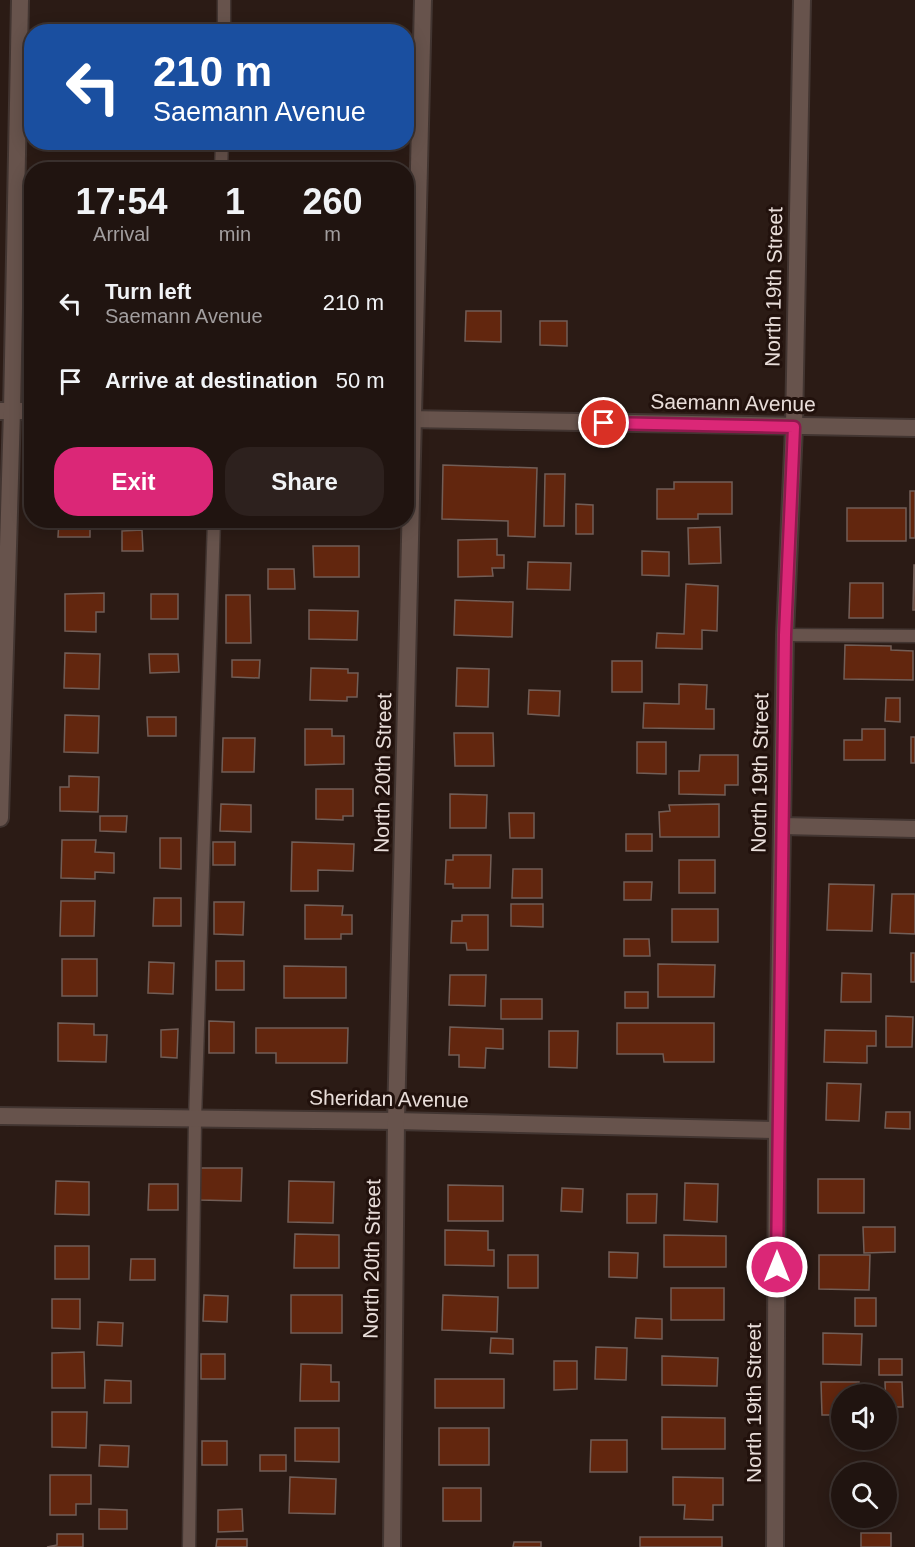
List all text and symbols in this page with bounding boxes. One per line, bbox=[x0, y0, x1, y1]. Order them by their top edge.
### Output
icon: left bbox=[54, 48, 132, 126]
text: 210 m bbox=[153, 48, 272, 95]
text: Saemann Avenue bbox=[153, 97, 366, 127]
text: 17:54 bbox=[75, 181, 167, 222]
text: 1 bbox=[225, 181, 245, 222]
text: 260 bbox=[302, 181, 363, 222]
street label: North 19th Street bbox=[761, 207, 786, 367]
text: Arrival bbox=[93, 223, 150, 245]
text: min bbox=[219, 223, 251, 245]
text: m bbox=[324, 223, 341, 245]
text: Turn left bbox=[105, 279, 191, 304]
icon: left bbox=[54, 287, 87, 320]
text: 210 m bbox=[323, 290, 384, 315]
text: Saemann Avenue bbox=[105, 305, 263, 327]
icon: arrive bbox=[54, 365, 87, 398]
text: Arrive at destination bbox=[105, 368, 318, 393]
text: 50 m bbox=[336, 368, 385, 393]
street label: Saemann Avenue bbox=[650, 390, 816, 415]
pin bbox=[578, 397, 629, 448]
icon: arrive bbox=[587, 406, 620, 439]
button: Exit bbox=[54, 447, 213, 516]
button: Share bbox=[225, 447, 384, 516]
street label: North 20th Street bbox=[370, 693, 395, 853]
street label: North 19th Street bbox=[747, 693, 772, 853]
street label: Sheridan Avenue bbox=[309, 1086, 469, 1111]
street label: North 20th Street bbox=[359, 1179, 384, 1339]
position arrow bbox=[745, 1235, 809, 1299]
street label: North 19th Street bbox=[742, 1323, 765, 1483]
map controls bbox=[831, 1384, 897, 1528]
button: sound bbox=[831, 1384, 897, 1450]
button: search bbox=[831, 1462, 897, 1528]

